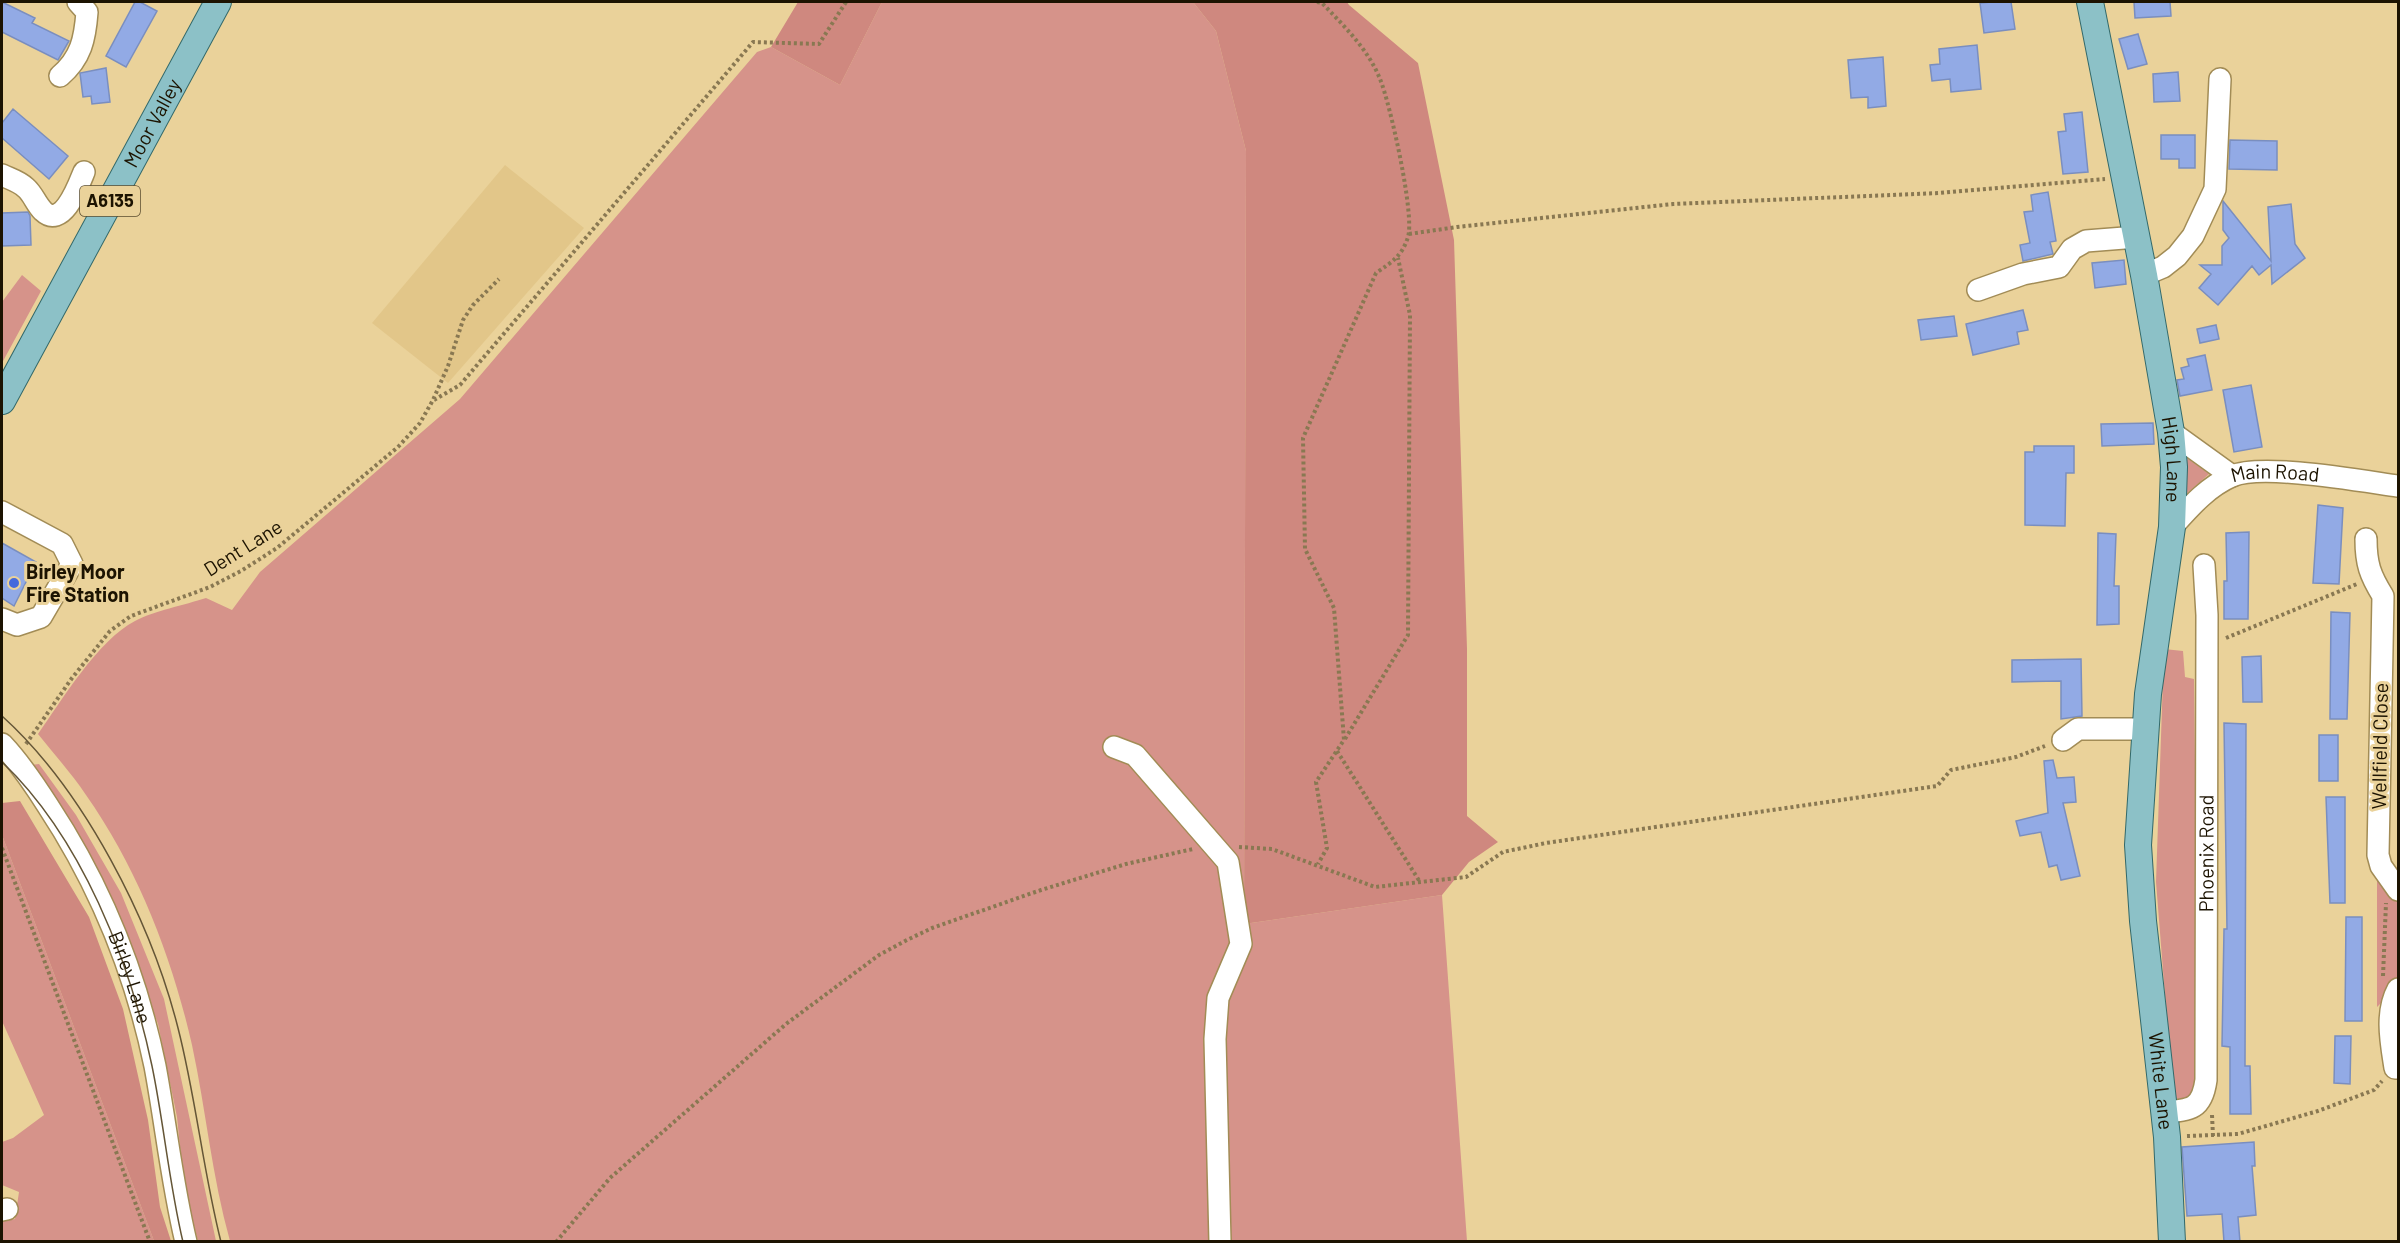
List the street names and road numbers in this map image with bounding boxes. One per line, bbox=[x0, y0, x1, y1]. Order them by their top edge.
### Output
street label: Moor Valley bbox=[118, 74, 185, 171]
road number: A6135 bbox=[80, 186, 140, 216]
street label: High Lane bbox=[2157, 414, 2187, 503]
street label: Main Road bbox=[2228, 458, 2321, 486]
street label: Dent Lane bbox=[199, 514, 286, 581]
street label: Wellfield Close bbox=[2366, 682, 2392, 810]
street label: Phoenix Road bbox=[2193, 794, 2218, 912]
street label: Birley Lane bbox=[104, 927, 157, 1026]
street label: White Lane bbox=[2144, 1031, 2179, 1131]

